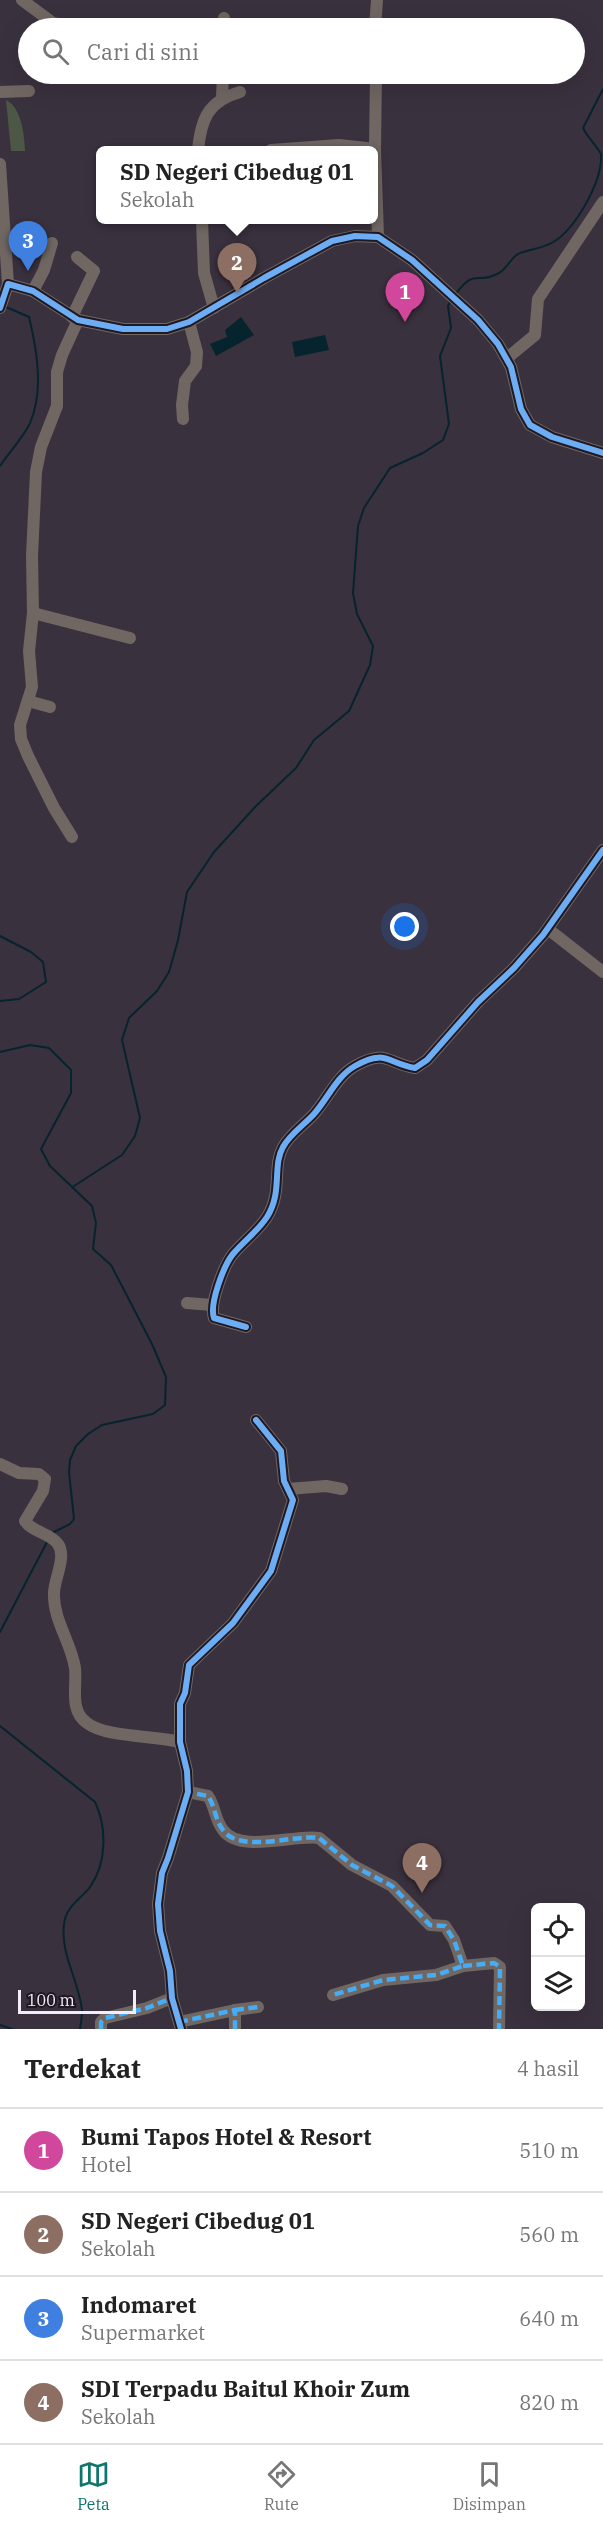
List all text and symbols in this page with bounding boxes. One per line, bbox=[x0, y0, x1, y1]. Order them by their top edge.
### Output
search box bbox=[18, 18, 585, 84]
icon: search bbox=[39, 35, 72, 68]
text: Cari di sini bbox=[87, 37, 199, 66]
popup bbox=[96, 146, 378, 224]
text: SD Negeri Cibedug 01 bbox=[120, 157, 354, 186]
text: Sekolah bbox=[120, 186, 195, 213]
pin: 3 bbox=[9, 222, 48, 271]
pin: 2 bbox=[218, 244, 256, 293]
pin: 1 bbox=[386, 272, 424, 322]
your location bbox=[390, 912, 419, 941]
pin: 4 bbox=[402, 1844, 442, 1893]
map controls bbox=[531, 1903, 585, 2011]
button: locate bbox=[531, 1903, 585, 1957]
button: layers bbox=[531, 1957, 585, 2011]
scale bar bbox=[18, 1987, 136, 2014]
text: 100 m bbox=[27, 1990, 75, 2010]
text: Terdekat bbox=[24, 2051, 141, 2085]
text: 4 hasil bbox=[517, 2055, 579, 2082]
text: Bumi Tapos Hotel & Resort bbox=[81, 2122, 371, 2151]
text: 1 bbox=[38, 2137, 50, 2164]
text: 510 m bbox=[519, 2137, 579, 2164]
text: Hotel bbox=[81, 2151, 132, 2178]
text: SD Negeri Cibedug 01 bbox=[81, 2206, 315, 2235]
text: 2 bbox=[38, 2221, 50, 2248]
text: 560 m bbox=[519, 2221, 579, 2248]
text: Sekolah bbox=[81, 2235, 156, 2262]
text: Indomaret bbox=[81, 2290, 196, 2319]
text: 3 bbox=[38, 2305, 50, 2332]
text: 640 m bbox=[519, 2305, 579, 2332]
text: Supermarket bbox=[81, 2319, 205, 2346]
text: SDI Terpadu Baitul Khoir Zum bbox=[81, 2374, 410, 2403]
text: 4 bbox=[38, 2389, 50, 2416]
text: 820 m bbox=[519, 2389, 579, 2416]
text: Sekolah bbox=[81, 2403, 156, 2430]
tab: Peta bbox=[77, 2458, 110, 2514]
tab: Rute bbox=[264, 2458, 299, 2514]
tab: Disimpan bbox=[453, 2458, 526, 2514]

